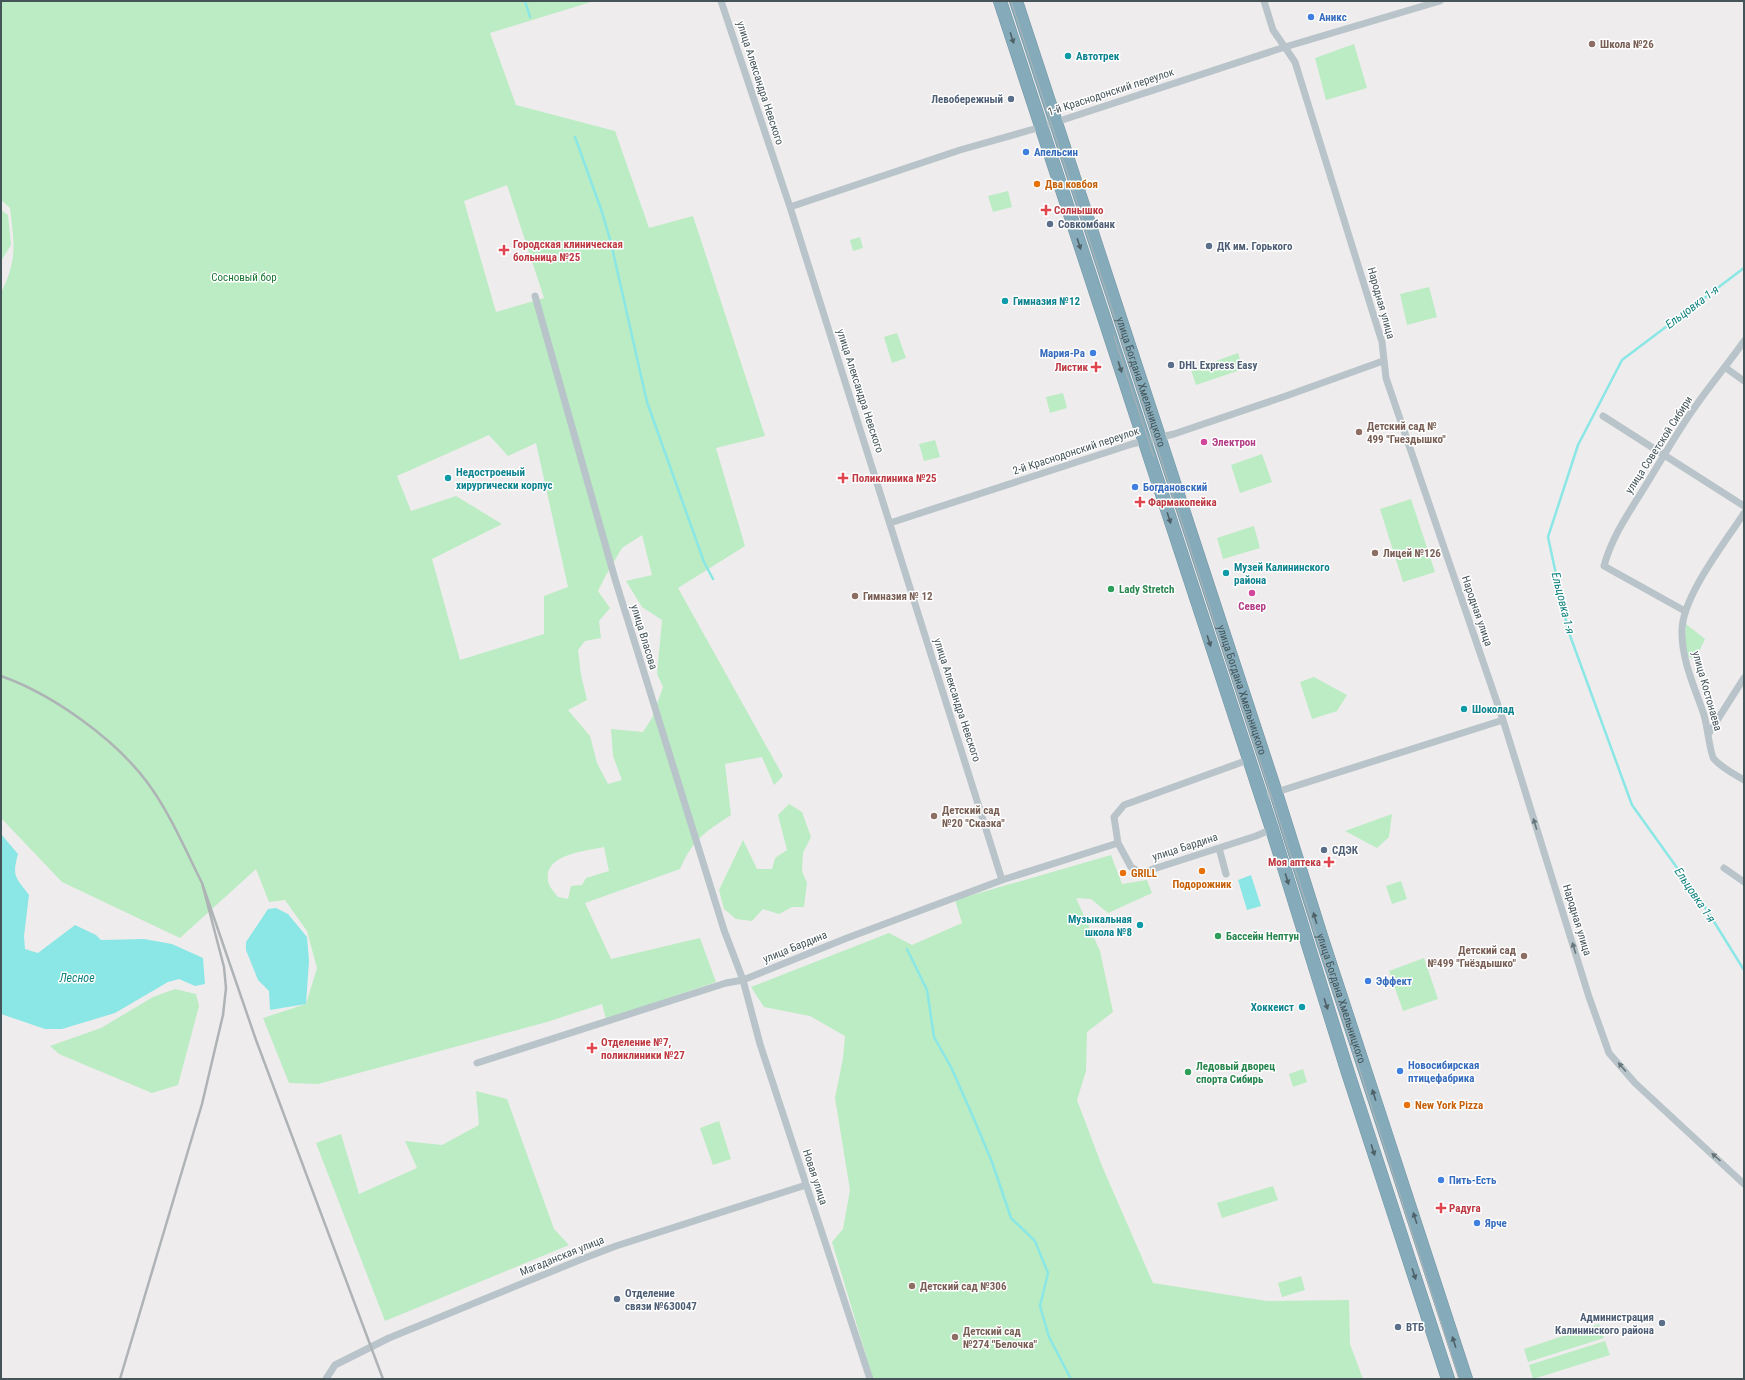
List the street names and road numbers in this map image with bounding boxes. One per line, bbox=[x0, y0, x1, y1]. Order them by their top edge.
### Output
street label: улица Александра Невского bbox=[734, 19, 786, 147]
street label: 1-й Краснодонский переулок bbox=[1046, 65, 1176, 119]
street label: Народная улица bbox=[1365, 266, 1397, 340]
street label: улица Богдана Хмельницкого bbox=[1114, 316, 1169, 449]
street label: улица Александра Невского bbox=[834, 327, 886, 455]
street label: улица Советской Сибири bbox=[1623, 394, 1695, 496]
street label: 2-й Краснодонский переулок bbox=[1011, 424, 1141, 478]
street label: Народная улица bbox=[1459, 574, 1495, 648]
street label: улица Власова bbox=[628, 603, 660, 671]
street label: улица Богдана Хмельницкого bbox=[1215, 623, 1270, 757]
street label: улица Александра Невского bbox=[931, 636, 983, 764]
street label: улица Костонаева bbox=[1689, 650, 1725, 732]
street label: улица Бардина bbox=[1151, 830, 1219, 864]
street label: Народная улица bbox=[1560, 883, 1594, 957]
street label: улица Бардина bbox=[761, 928, 829, 966]
street label: улица Богдана Хмельницкого bbox=[1314, 932, 1369, 1065]
street label: Новая улица bbox=[800, 1148, 830, 1206]
street label: Магаданская улица bbox=[518, 1233, 606, 1279]

